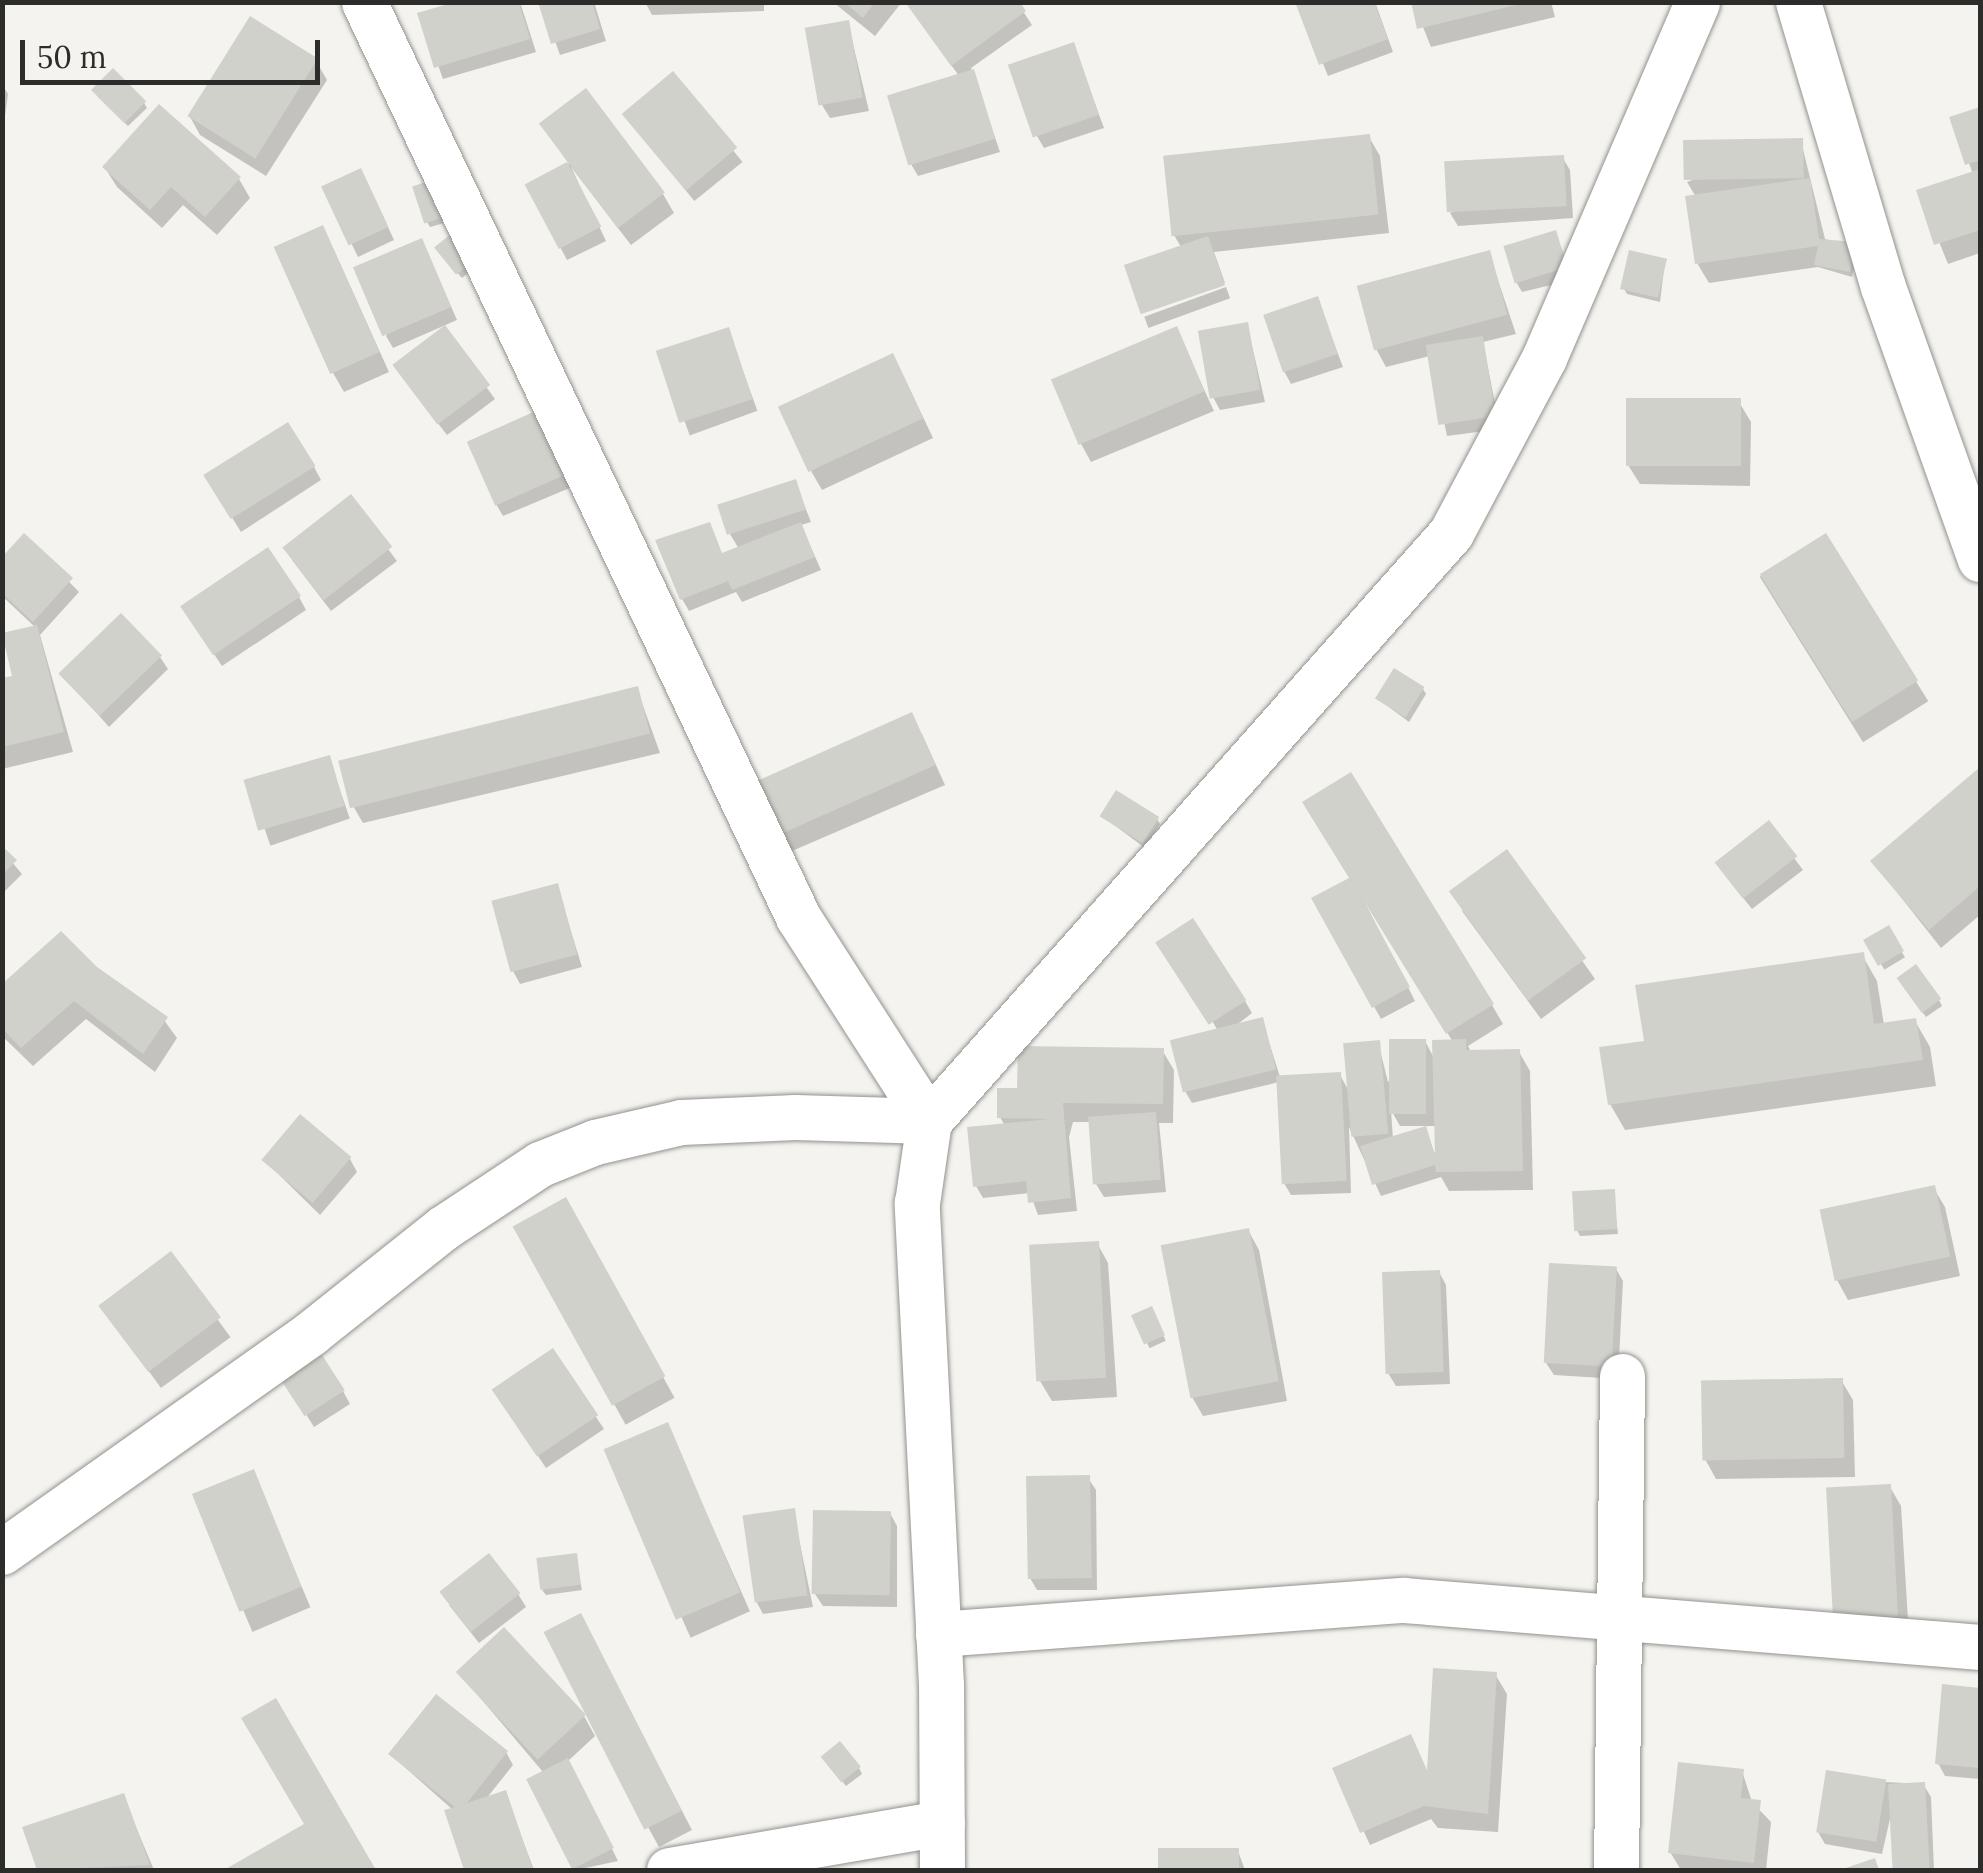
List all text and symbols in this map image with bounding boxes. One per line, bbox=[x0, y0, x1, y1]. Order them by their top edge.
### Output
scale bar bbox=[25, 20, 325, 82]
text: 50 m bbox=[37, 38, 107, 76]

